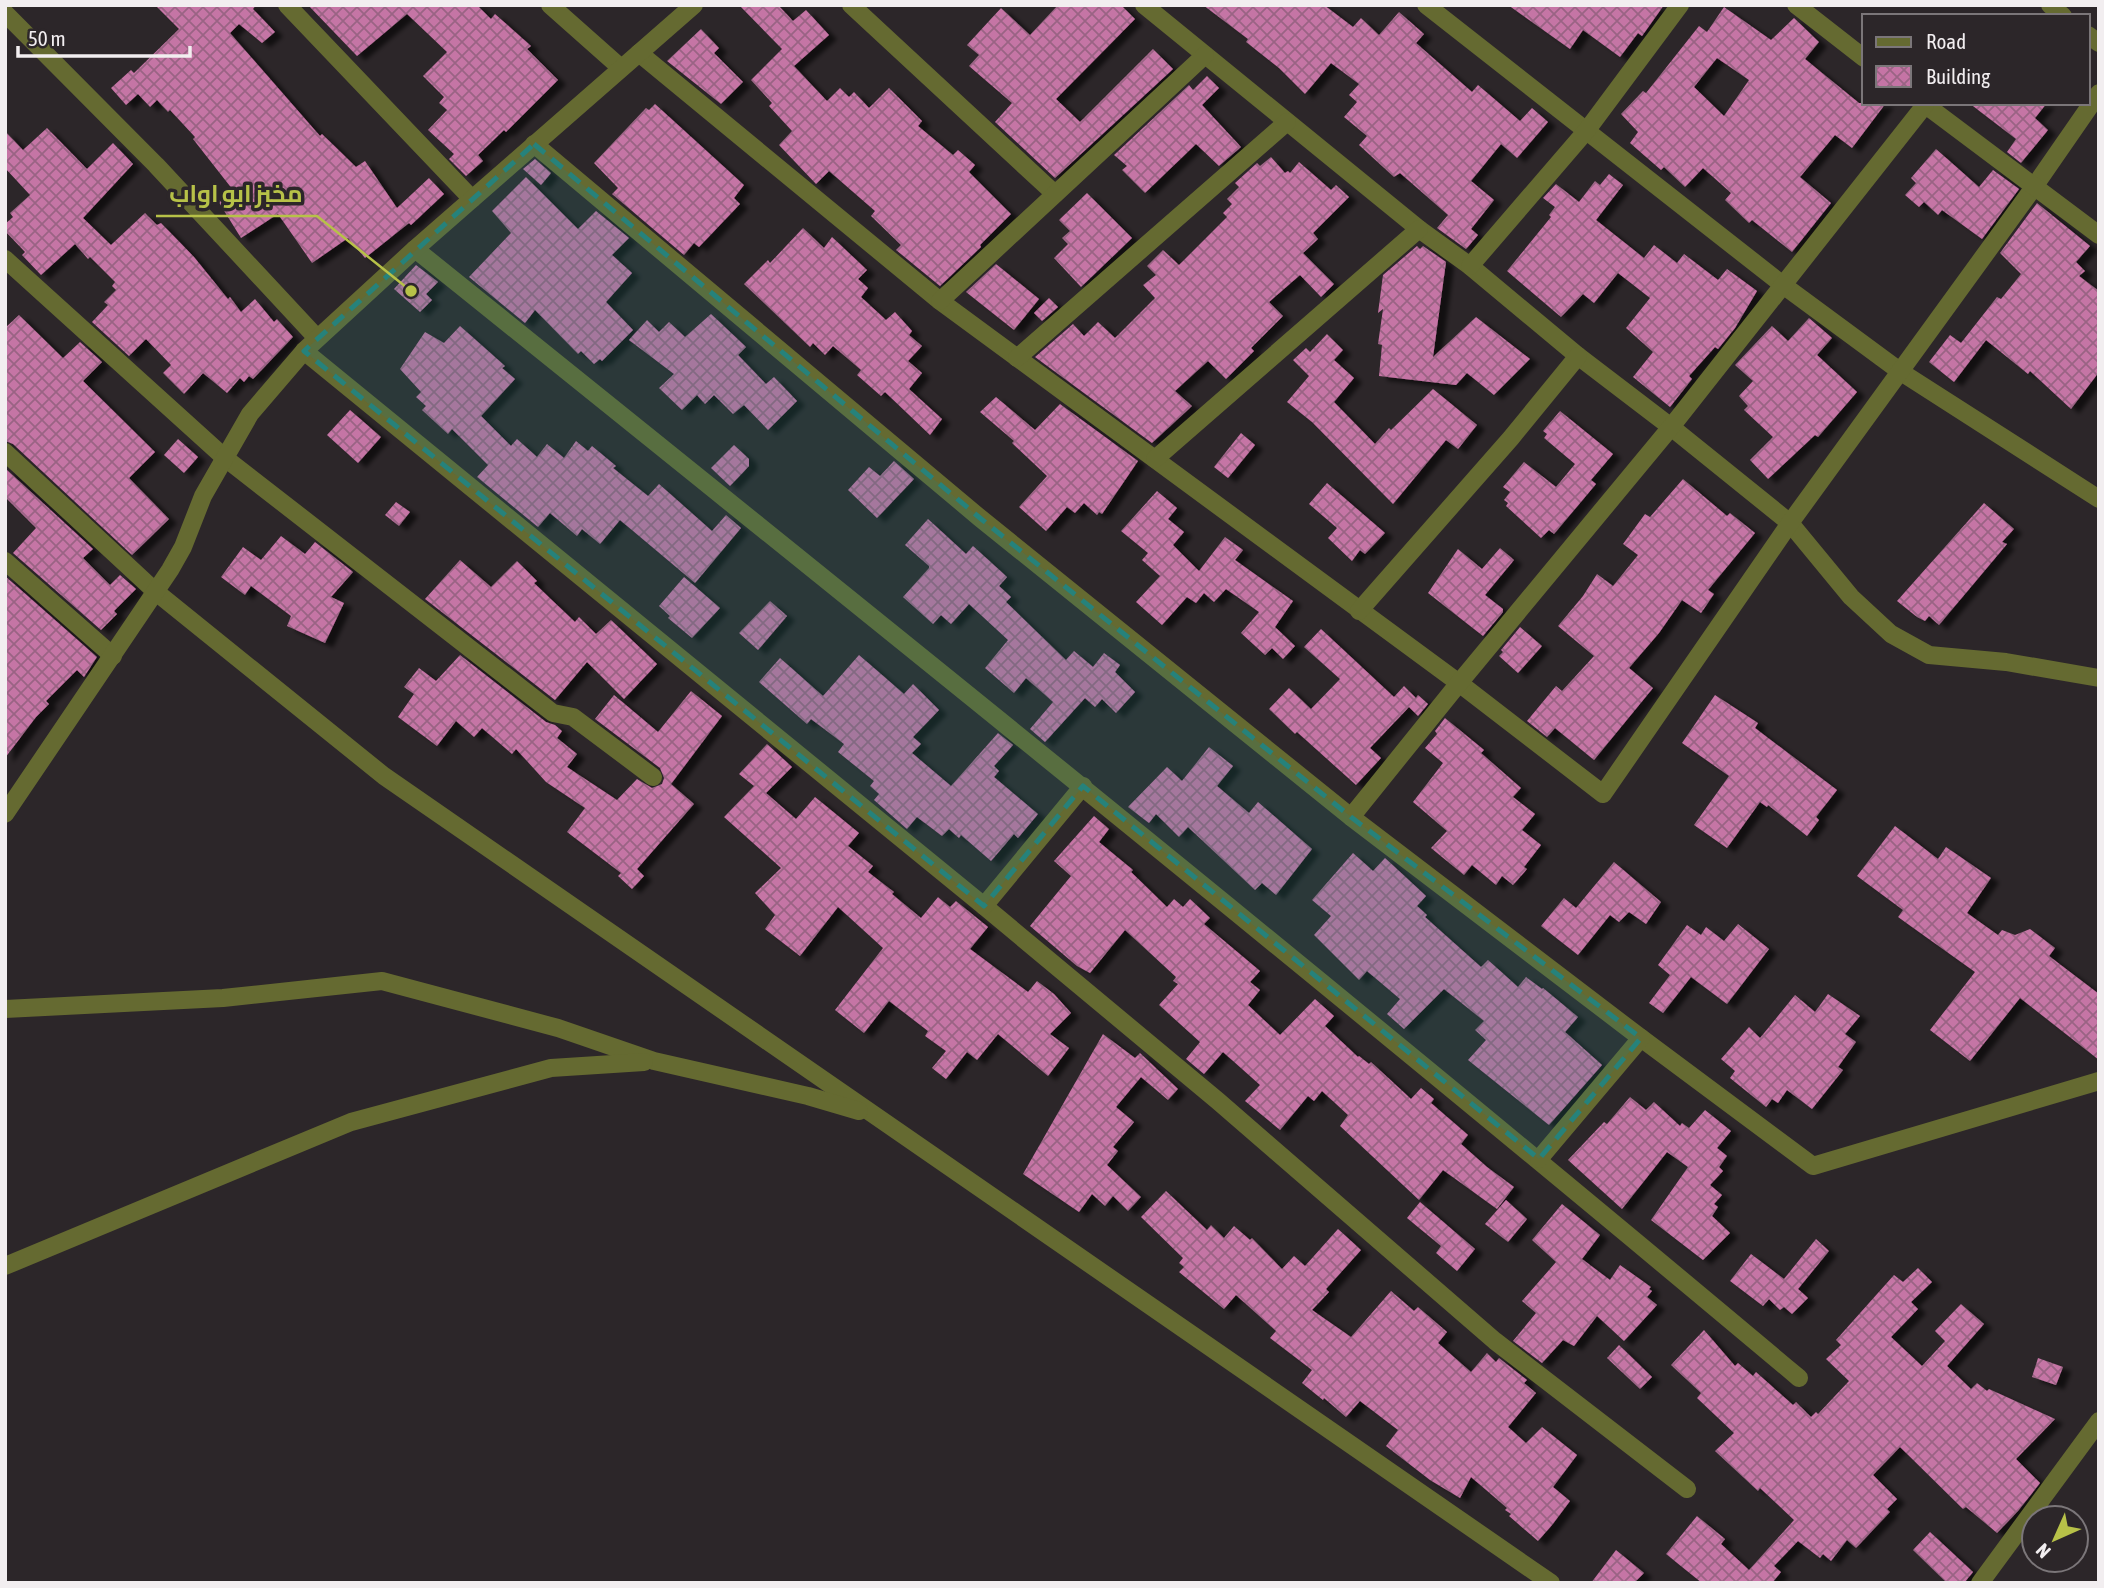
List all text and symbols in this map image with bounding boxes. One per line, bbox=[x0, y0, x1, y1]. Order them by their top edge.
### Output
scale bar bbox=[18, 14, 189, 58]
legend bbox=[1862, 14, 2090, 105]
text: 50 m bbox=[28, 26, 66, 50]
text: Road bbox=[1926, 29, 1966, 53]
text: Building bbox=[1926, 64, 1990, 88]
callout: مخبز ابو اواب bbox=[156, 171, 317, 216]
text: مخبز ابو اواب bbox=[169, 180, 303, 208]
north arrow bbox=[2020, 1504, 2090, 1574]
text: N bbox=[2031, 1539, 2055, 1563]

